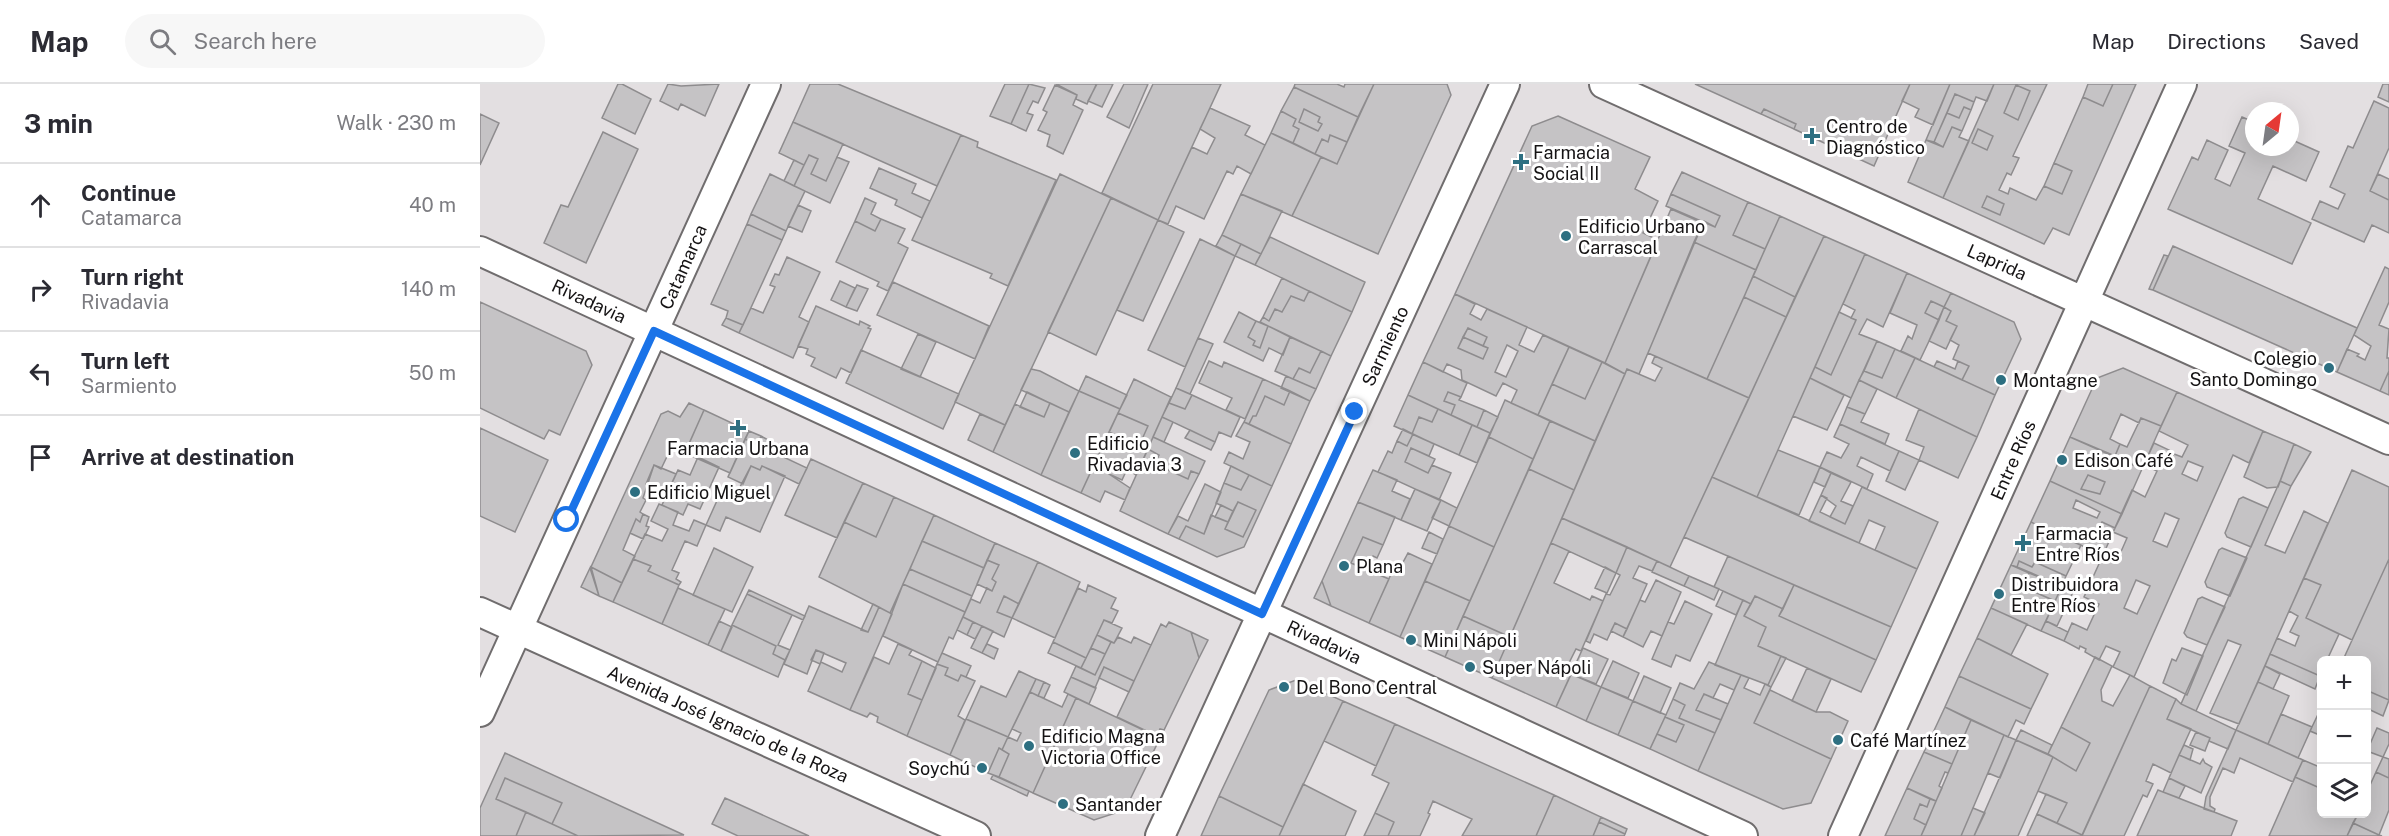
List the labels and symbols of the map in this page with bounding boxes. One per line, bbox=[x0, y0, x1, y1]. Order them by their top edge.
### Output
north arrow bbox=[2245, 102, 2299, 156]
place label: Centro de Diagnóstico bbox=[1826, 116, 1925, 158]
marker: Centro de Diagnóstico bbox=[1803, 127, 1821, 145]
place label: Farmacia Social II bbox=[1533, 142, 1610, 184]
marker: Farmacia Social II bbox=[1514, 155, 1528, 169]
place label: Edificio Urbano Carrascal bbox=[1578, 216, 1705, 258]
street label: Catamarca bbox=[655, 221, 711, 313]
marker: Edificio Urbano Carrascal bbox=[1559, 229, 1573, 243]
street label: Laprida bbox=[1964, 240, 2030, 284]
street label: Rivadavia bbox=[549, 275, 629, 327]
street label: Sarmiento bbox=[1357, 303, 1413, 389]
place label: Colegio Santo Domingo bbox=[2190, 348, 2317, 390]
marker: Colegio Santo Domingo bbox=[2322, 361, 2336, 375]
place label: Montagne bbox=[2013, 370, 2098, 391]
marker: Montagne bbox=[1994, 373, 2008, 387]
route end bbox=[1341, 398, 1367, 424]
street label: Entre Ríos bbox=[1986, 417, 2040, 503]
marker: Farmacia Urbana bbox=[731, 421, 745, 435]
place label: Edificio Rivadavia 3 bbox=[1087, 433, 1182, 475]
place label: Farmacia Urbana bbox=[667, 438, 809, 459]
marker: Edificio Rivadavia 3 bbox=[1068, 446, 1082, 460]
place label: Edison Café bbox=[2074, 450, 2174, 471]
marker: Edison Café bbox=[2055, 453, 2069, 467]
place label: Edificio Miguel bbox=[647, 482, 771, 503]
marker: Edificio Miguel bbox=[628, 485, 642, 499]
route start bbox=[553, 506, 579, 532]
place label: Farmacia Entre Ríos bbox=[2035, 523, 2120, 565]
marker: Farmacia Entre Ríos bbox=[2016, 536, 2030, 550]
place label: Plana bbox=[1356, 556, 1403, 577]
marker: Plana bbox=[1337, 559, 1351, 573]
place label: Distribuidora Entre Ríos bbox=[2011, 574, 2119, 616]
marker: Distribuidora Entre Ríos bbox=[1992, 587, 2006, 601]
street label: Rivadavia bbox=[1284, 616, 1364, 668]
place label: Mini Nápoli bbox=[1423, 630, 1517, 651]
marker: Mini Nápoli bbox=[1404, 633, 1418, 647]
place label: Super Nápoli bbox=[1482, 657, 1591, 678]
marker: Super Nápoli bbox=[1463, 660, 1477, 674]
street label: Avenida José Ignacio de la Roza bbox=[604, 661, 852, 787]
place label: Del Bono Central bbox=[1296, 677, 1437, 698]
marker: Del Bono Central bbox=[1277, 680, 1291, 694]
place label: Edificio Magna Victoria Office bbox=[1041, 726, 1165, 768]
place label: Café Martínez bbox=[1850, 730, 1967, 751]
marker: Café Martínez bbox=[1831, 733, 1845, 747]
marker: Edificio Magna Victoria Office bbox=[1022, 739, 1036, 753]
place label: Soychú bbox=[908, 758, 970, 779]
marker: Soychú bbox=[975, 761, 989, 775]
place label: Santander bbox=[1075, 794, 1162, 815]
marker: Santander bbox=[1056, 797, 1070, 811]

